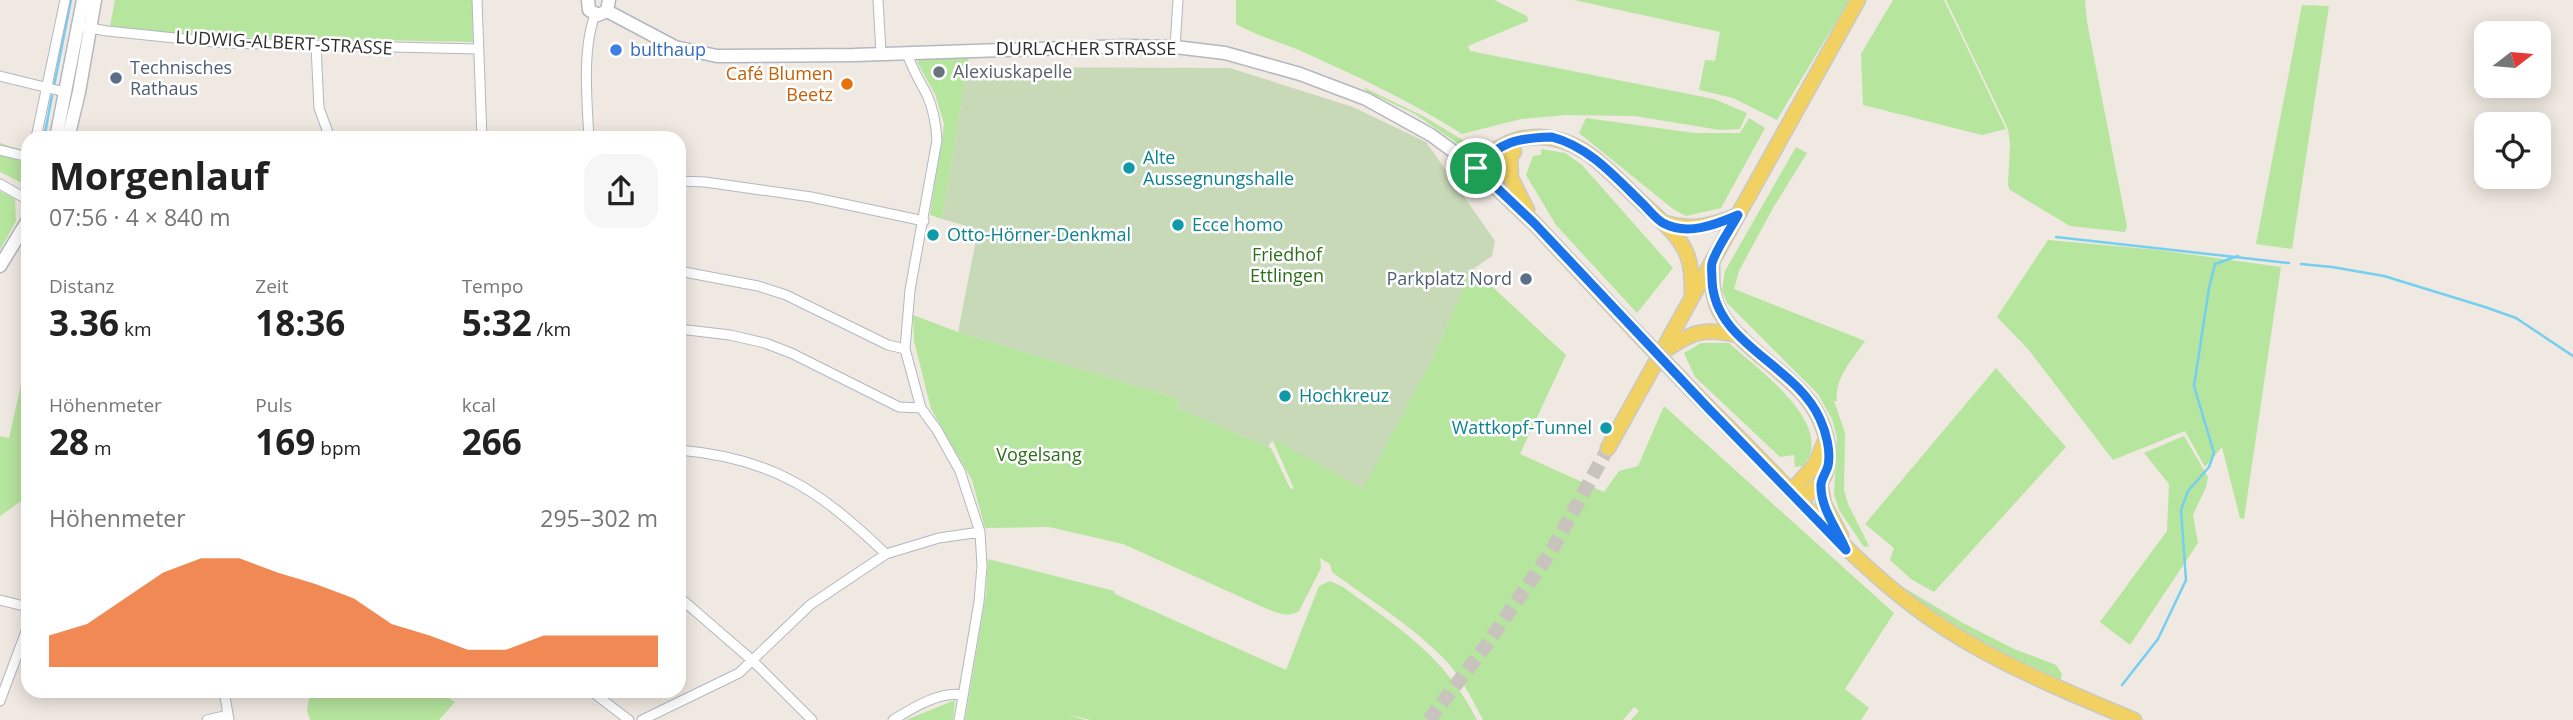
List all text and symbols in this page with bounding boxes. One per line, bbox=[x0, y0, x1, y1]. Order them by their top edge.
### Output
north arrow bbox=[2474, 21, 2552, 98]
map controls bbox=[2474, 21, 2551, 189]
street label: LUDWIG-ALBERT-STRASSE bbox=[175, 24, 393, 60]
street label: DURLACHER STRASSE bbox=[996, 36, 1176, 60]
place label: bulthaup bbox=[630, 37, 706, 61]
marker: bulthaup bbox=[608, 42, 624, 58]
place label: Technisches Rathaus bbox=[130, 55, 232, 100]
place label: Alexiuskapelle bbox=[953, 59, 1072, 83]
place label: Café Blumen Beetz bbox=[726, 61, 833, 106]
marker: Alexiuskapelle bbox=[931, 64, 947, 80]
marker: Technisches Rathaus bbox=[108, 70, 124, 86]
marker: Café Blumen Beetz bbox=[839, 76, 855, 92]
button: locate bbox=[2474, 112, 2551, 189]
pin bbox=[1446, 138, 1506, 198]
place label: Alte Aussegnungshalle bbox=[1143, 145, 1294, 190]
text: Morgenlauf bbox=[49, 149, 269, 201]
icon: arrive bbox=[1457, 149, 1495, 187]
button: share bbox=[584, 154, 658, 228]
marker: Alte Aussegnungshalle bbox=[1121, 160, 1137, 176]
text: 07:56 · 4 × 840 m bbox=[49, 201, 231, 233]
place label: Ecce homo bbox=[1192, 212, 1283, 236]
marker: Ecce homo bbox=[1170, 217, 1186, 233]
place label: Otto-Hörner-Denkmal bbox=[947, 222, 1131, 246]
marker: Otto-Hörner-Denkmal bbox=[925, 227, 941, 243]
park label: Friedhof Ettlingen bbox=[1250, 242, 1324, 287]
place label: Parkplatz Nord bbox=[1387, 266, 1512, 290]
marker: Parkplatz Nord bbox=[1518, 271, 1534, 287]
text: Distanz bbox=[49, 273, 115, 299]
text: Zeit bbox=[255, 273, 288, 299]
text: Tempo bbox=[462, 273, 523, 299]
text: 3.36 bbox=[49, 299, 119, 346]
text: 18:36 bbox=[255, 299, 345, 346]
text: 5:32 bbox=[462, 299, 532, 346]
text: km bbox=[119, 316, 152, 342]
text: /km bbox=[532, 316, 571, 342]
place label: Hochkreuz bbox=[1299, 383, 1389, 407]
marker: Hochkreuz bbox=[1277, 388, 1293, 404]
text: Höhenmeter bbox=[49, 392, 162, 418]
text: Puls bbox=[255, 392, 292, 418]
text: kcal bbox=[462, 392, 496, 418]
place label: Wattkopf-Tunnel bbox=[1452, 415, 1592, 439]
text: 28 bbox=[49, 418, 89, 465]
text: 169 bbox=[255, 418, 315, 465]
text: 266 bbox=[462, 418, 522, 465]
marker: Wattkopf-Tunnel bbox=[1598, 420, 1614, 436]
text: m bbox=[89, 435, 112, 461]
text: bpm bbox=[315, 435, 361, 461]
park label: Vogelsang bbox=[996, 442, 1082, 466]
text: Höhenmeter bbox=[49, 502, 186, 534]
text: 295–302 m bbox=[540, 502, 658, 534]

